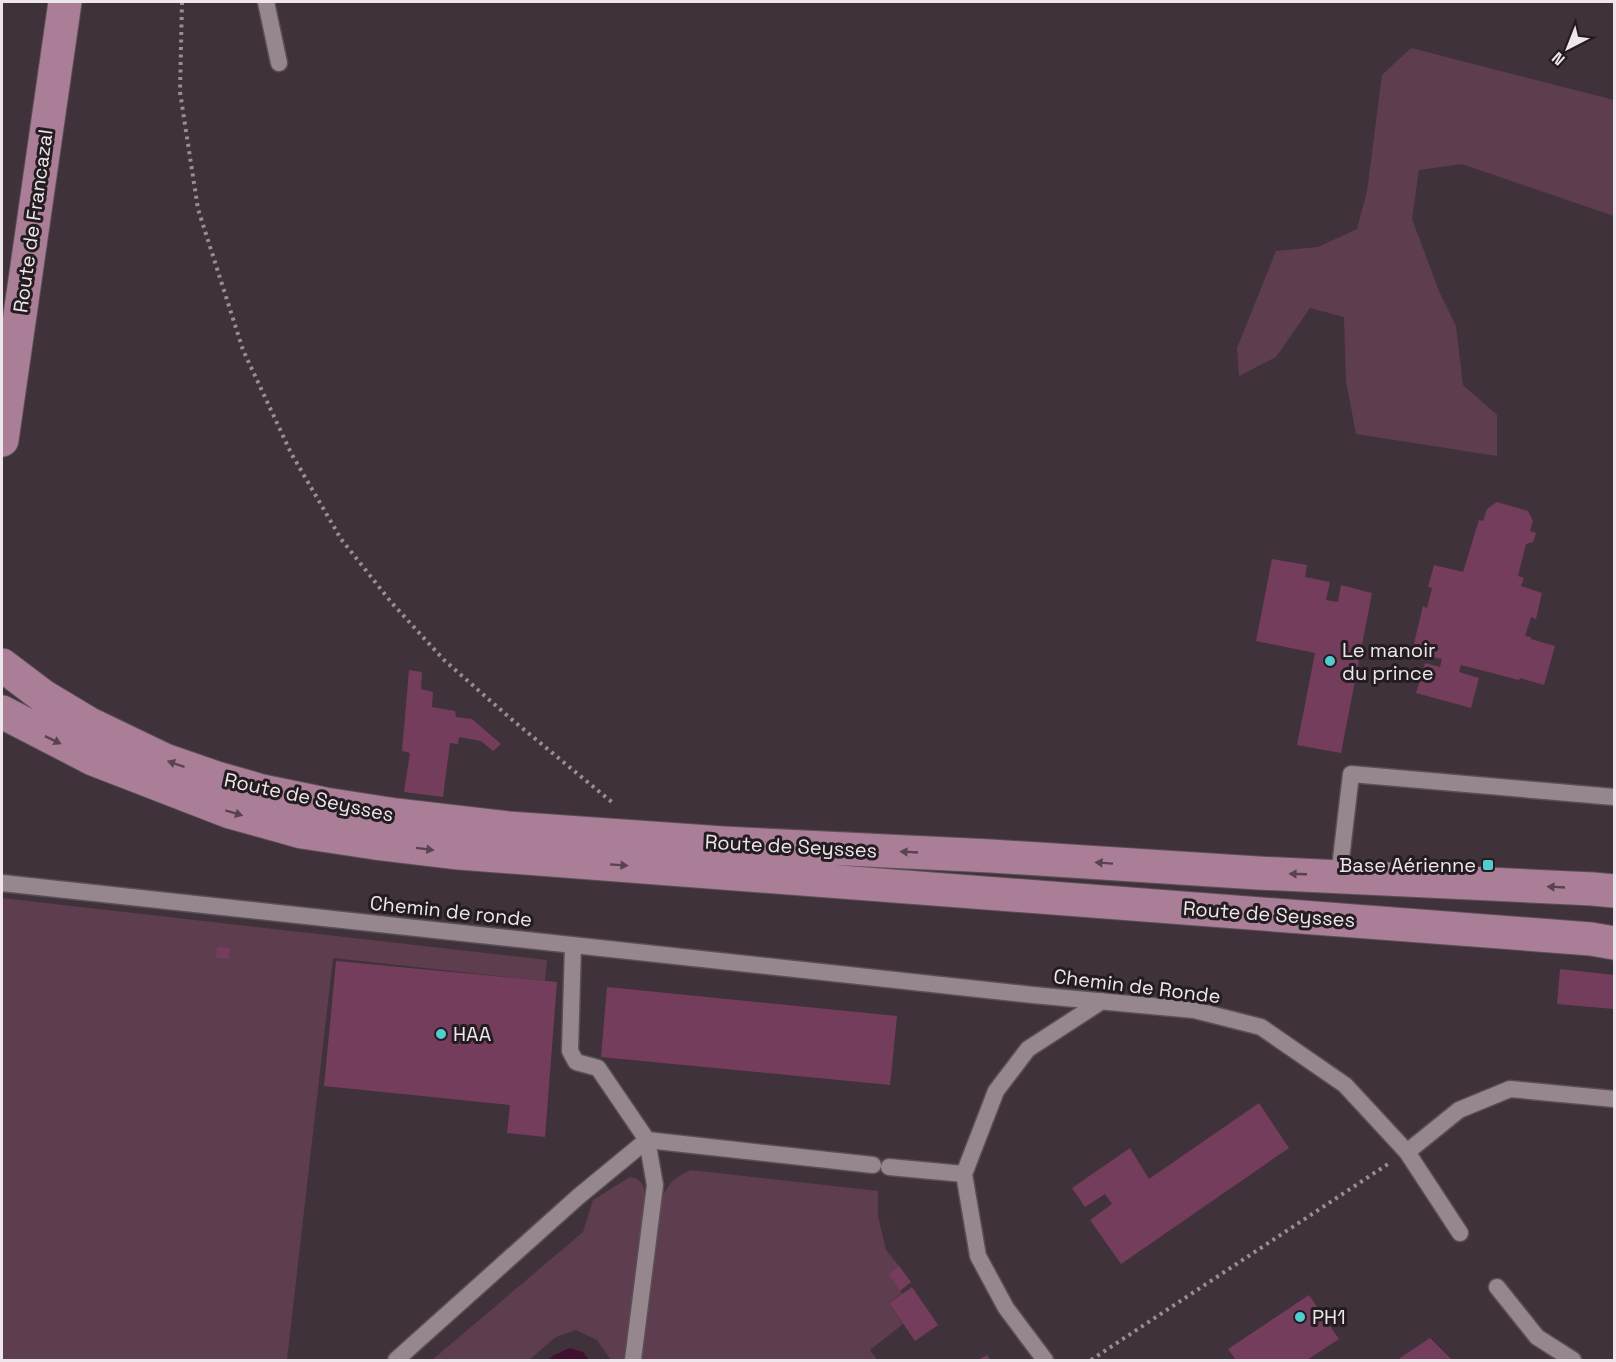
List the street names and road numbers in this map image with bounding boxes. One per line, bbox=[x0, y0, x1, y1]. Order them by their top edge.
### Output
street label: Route de Francazal bbox=[7, 128, 59, 314]
street label: Route de Seysses bbox=[222, 766, 396, 828]
street label: Route de Seysses bbox=[704, 828, 878, 864]
street label: Chemin de ronde bbox=[369, 890, 533, 932]
street label: Route de Seysses bbox=[1182, 895, 1356, 933]
street label: Chemin de Ronde bbox=[1052, 963, 1222, 1009]

